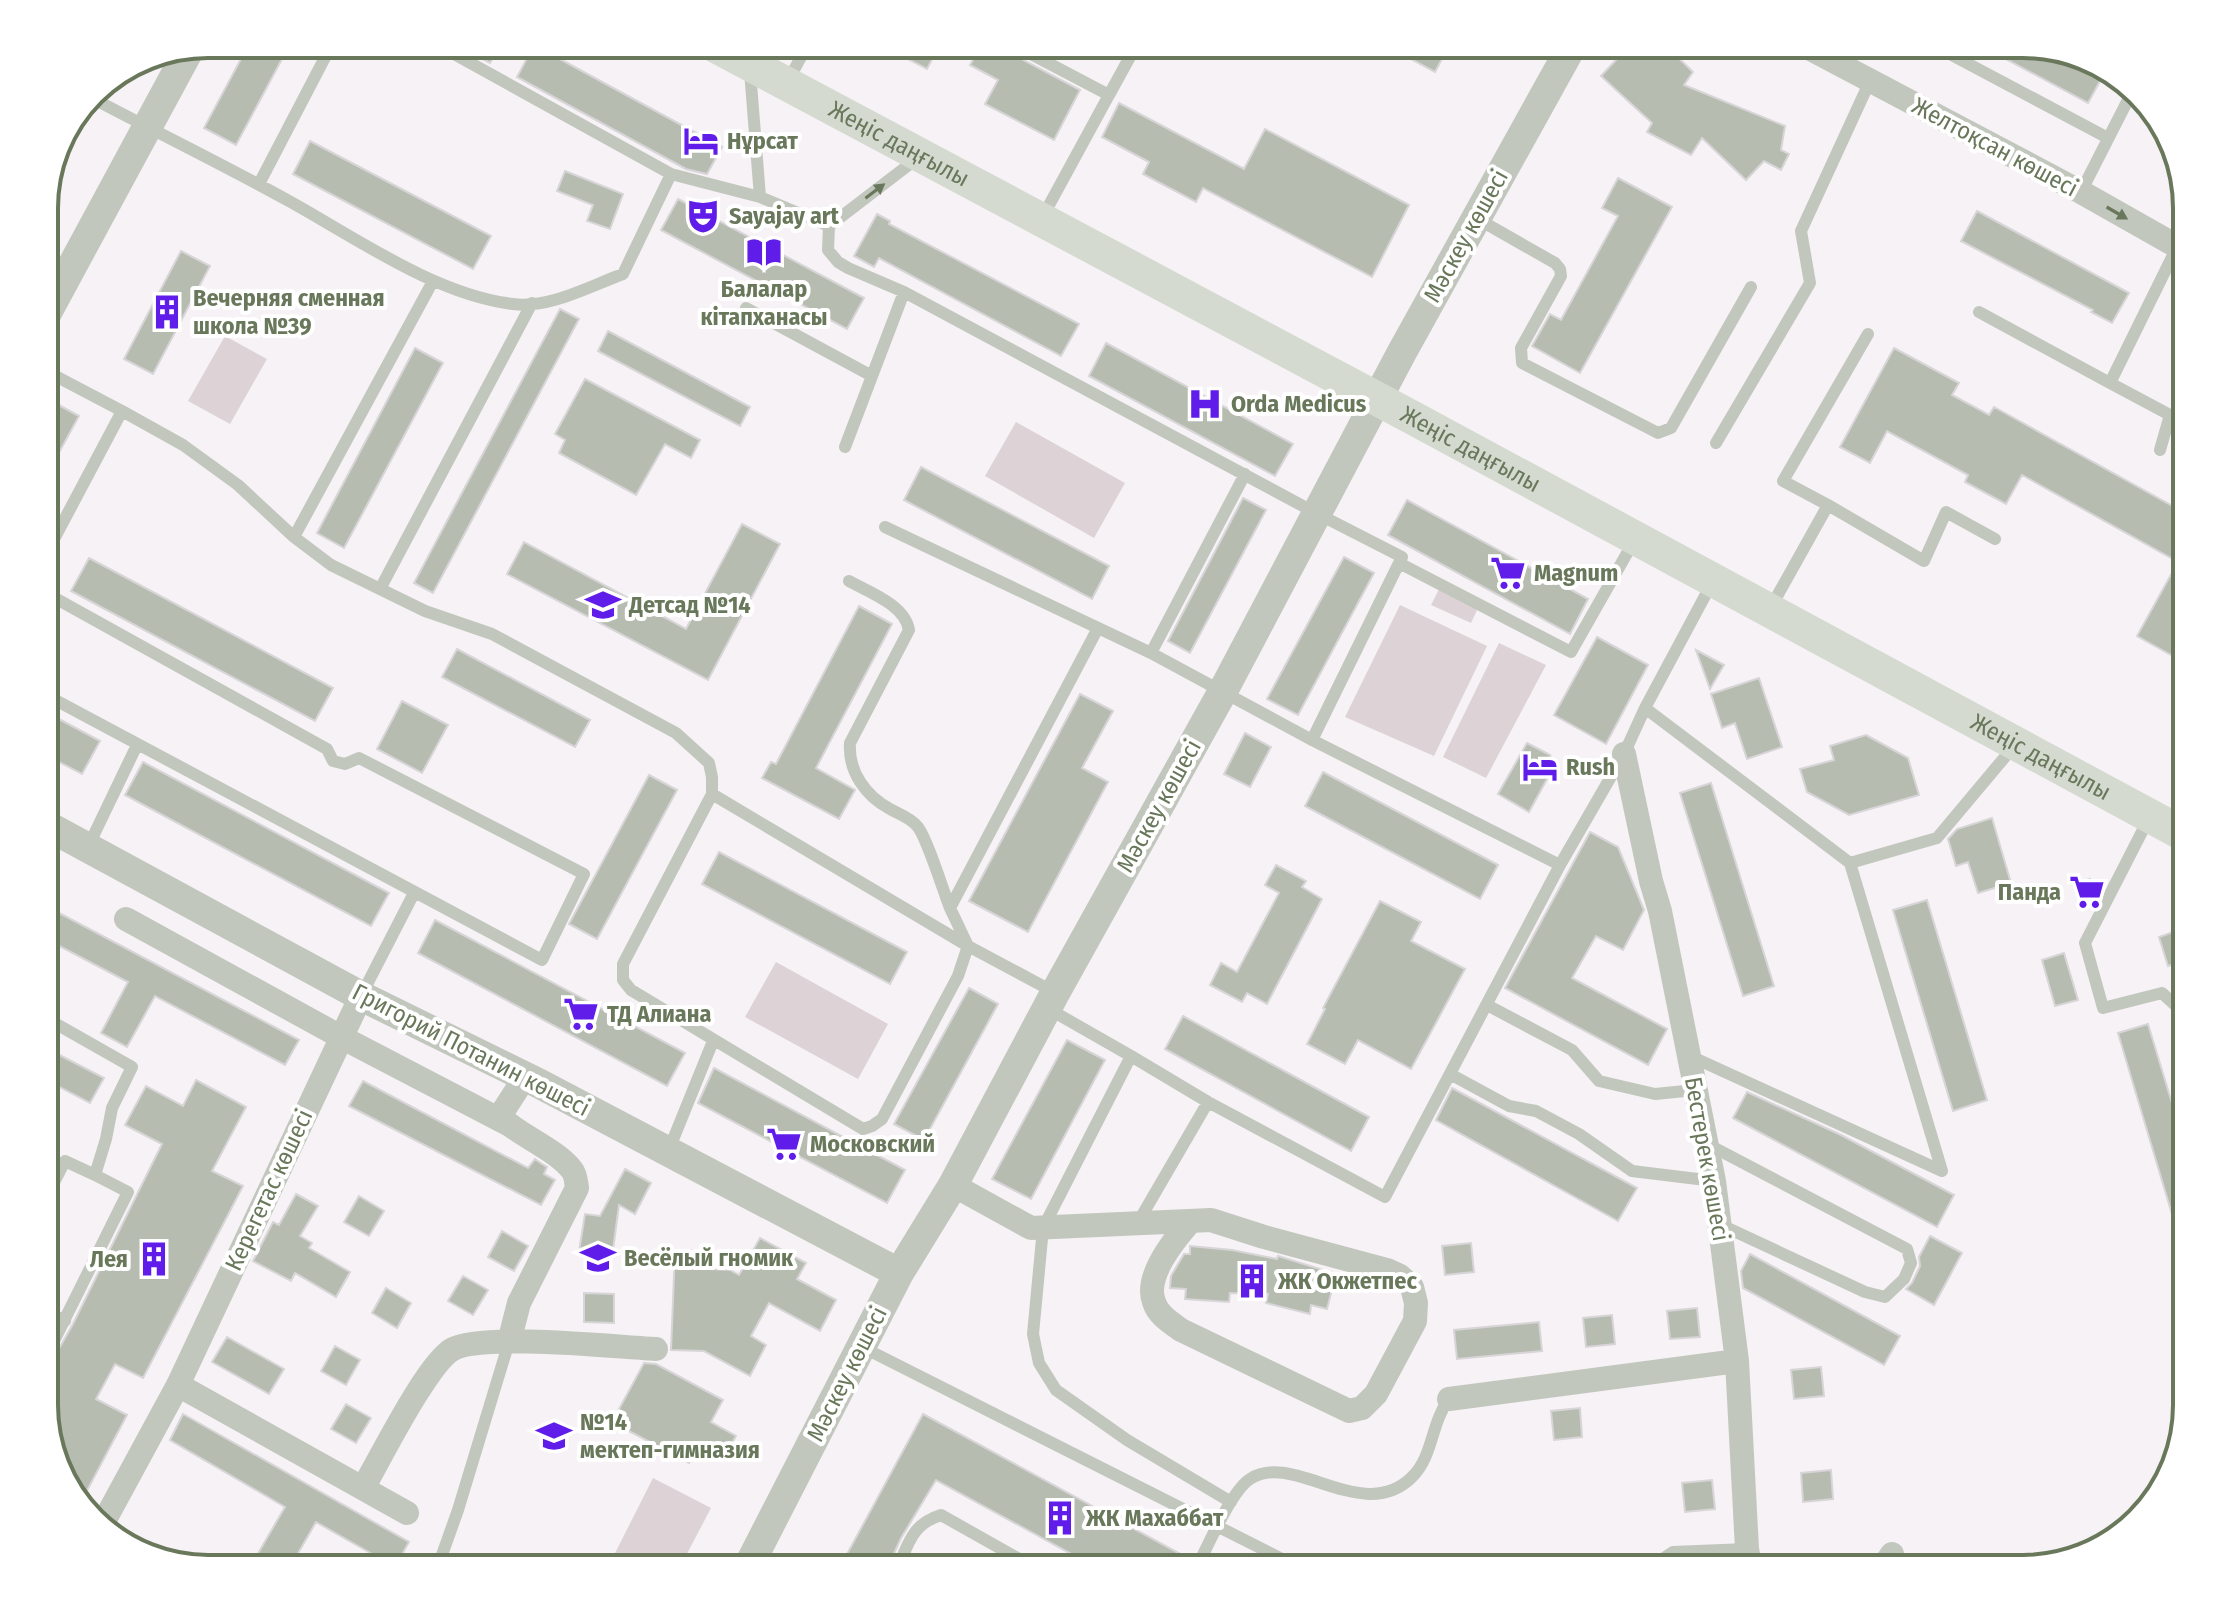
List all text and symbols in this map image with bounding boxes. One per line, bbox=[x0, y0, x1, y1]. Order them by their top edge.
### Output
street label: Желтоқсан көшесі bbox=[1907, 92, 2083, 202]
street label: Жеңіс даңғылы bbox=[824, 95, 974, 193]
hotel icon: Нұрсат bbox=[682, 122, 720, 160]
place label: Нұрсат bbox=[727, 127, 798, 155]
street label: Мәскеу көшесі bbox=[1418, 165, 1514, 307]
one-way arrow bbox=[865, 183, 885, 199]
theatre icon: Sayajay аrt bbox=[684, 197, 722, 235]
place label: Sayajay аrt bbox=[729, 202, 840, 230]
one-way arrow bbox=[2106, 206, 2128, 220]
library icon: Балалар кітапханасы bbox=[745, 233, 783, 271]
place label: Балалар кітапханасы bbox=[700, 275, 828, 331]
place label: Вечерняя сменная школа №39 bbox=[193, 284, 385, 340]
building icon: Вечерняя сменная школа №39 bbox=[148, 293, 186, 331]
hospital icon: Orda Medicus bbox=[1186, 385, 1224, 423]
place label: Orda Medicus bbox=[1231, 390, 1367, 418]
street label: Жеңіс даңғылы bbox=[1396, 400, 1545, 498]
supermarket icon: Magnum bbox=[1489, 554, 1527, 592]
place label: Magnum bbox=[1534, 559, 1618, 587]
school or university icon: Детсад №14 bbox=[584, 586, 622, 624]
place label: Детсад №14 bbox=[628, 591, 751, 619]
street label: Жеңіс даңғылы bbox=[1966, 708, 2116, 806]
street label: Мәскеу көшесі bbox=[1111, 735, 1207, 877]
hotel icon: Rush bbox=[1521, 748, 1559, 786]
place label: Rush bbox=[1566, 753, 1615, 781]
supermarket icon: Панда bbox=[2068, 873, 2106, 911]
place label: Панда bbox=[1998, 878, 2061, 906]
street label: Григорий Потанин көшесі bbox=[348, 978, 594, 1122]
supermarket icon: ТД Алиана bbox=[562, 995, 600, 1033]
place label: ТД Алиана bbox=[607, 1000, 712, 1028]
street label: Бестерек көшесі bbox=[1679, 1075, 1735, 1243]
street label: Керегетас көшесі bbox=[219, 1105, 319, 1275]
supermarket icon: Московский bbox=[765, 1125, 803, 1163]
place label: Московский bbox=[810, 1130, 935, 1158]
school or university icon: Весёлый гномик bbox=[579, 1239, 617, 1277]
building icon: Лея bbox=[135, 1240, 173, 1278]
place label: Весёлый гномик bbox=[624, 1244, 794, 1272]
place label: Лея bbox=[90, 1245, 128, 1273]
building icon: ЖК Окжетпес bbox=[1233, 1262, 1271, 1300]
place label: ЖК Окжетпес bbox=[1277, 1267, 1417, 1295]
street label: Мәскеу көшесі bbox=[801, 1302, 893, 1446]
place label: №14 мектеп-гимназия bbox=[580, 1408, 760, 1464]
school or university icon: №14 мектеп-гимназия bbox=[535, 1417, 573, 1455]
building icon: ЖК Махаббат bbox=[1041, 1499, 1079, 1537]
place label: ЖК Махаббат bbox=[1085, 1504, 1224, 1532]

